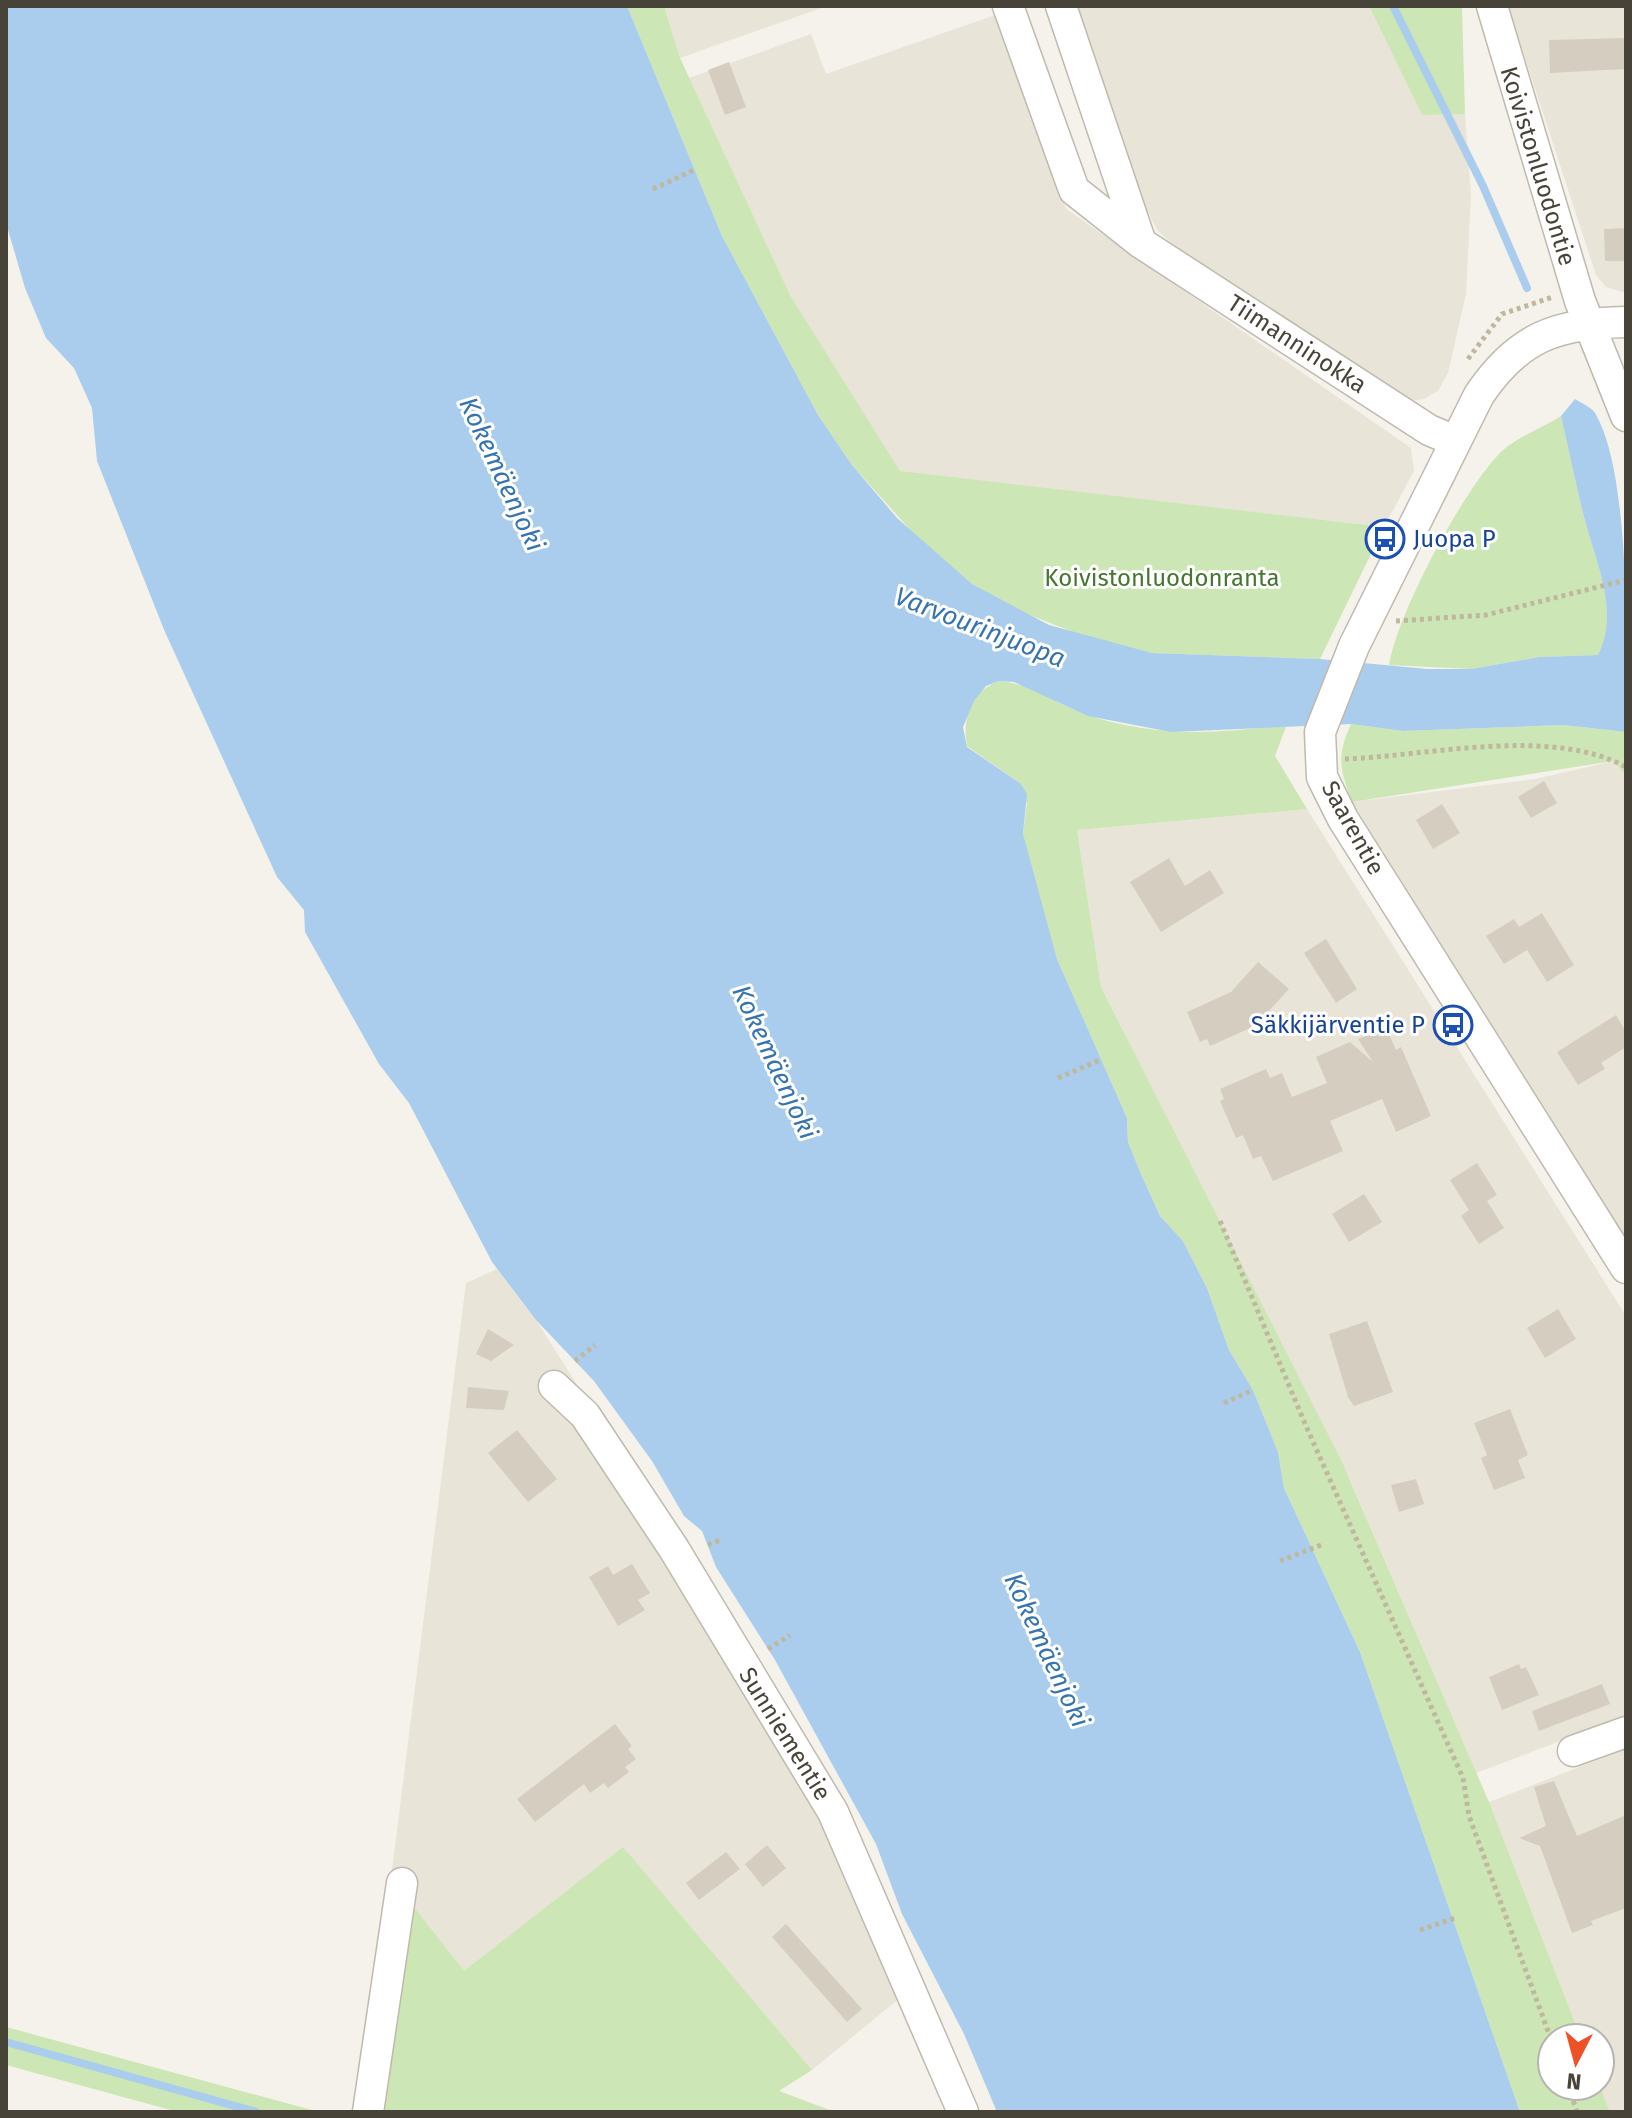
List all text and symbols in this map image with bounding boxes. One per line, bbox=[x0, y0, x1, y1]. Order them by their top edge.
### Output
street label: Koivistonluodontie bbox=[1494, 63, 1582, 269]
street label: Tiimanninokka bbox=[1222, 289, 1372, 399]
water label: Kokemäenjoki bbox=[452, 392, 551, 556]
bus stop icon: Juopa P bbox=[1364, 518, 1406, 560]
place label: Juopa P bbox=[1413, 525, 1496, 553]
park label: Koivistonluodonranta bbox=[1044, 564, 1280, 592]
water label: Varvourinjuopa bbox=[890, 581, 1070, 674]
street label: Saarentie bbox=[1316, 776, 1390, 880]
water label: Kokemäenjoki bbox=[725, 980, 824, 1144]
bus stop icon: Säkkijärventie P bbox=[1432, 1004, 1474, 1046]
place label: Säkkijärventie P bbox=[1251, 1011, 1425, 1039]
water label: Kokemäenjoki bbox=[997, 1568, 1096, 1732]
street label: Sunniementie bbox=[733, 1662, 837, 1806]
north arrow bbox=[1536, 2022, 1616, 2102]
text: N bbox=[1565, 2067, 1583, 2096]

